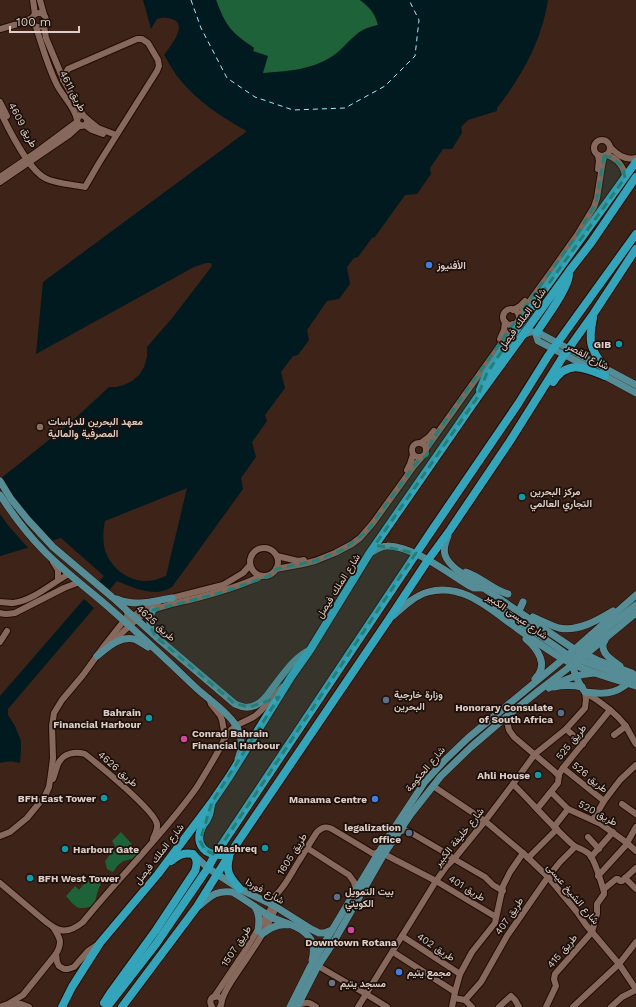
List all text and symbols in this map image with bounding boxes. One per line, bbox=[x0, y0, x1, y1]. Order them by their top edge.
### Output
scale bar bbox=[10, 8, 79, 34]
text: 100 m bbox=[16, 15, 51, 29]
street label: طريق 4611 bbox=[57, 69, 89, 114]
street label: طريق 4609 bbox=[6, 101, 40, 150]
marker: الأفنيوز bbox=[424, 260, 434, 270]
place label: الأفنيوز bbox=[436, 260, 466, 272]
street label: شارع الملك فيصل bbox=[496, 286, 549, 353]
place label: GIB bbox=[594, 339, 611, 350]
marker: GIB bbox=[614, 339, 624, 349]
street label: شارع القصر bbox=[564, 340, 611, 373]
place label: معهد البحرين للدراسات المصرفية والمالية bbox=[48, 416, 143, 440]
marker: معهد البحرين للدراسات المصرفية والمالية bbox=[35, 422, 45, 432]
place label: مركز البحرين التجاري العالمي bbox=[530, 486, 592, 512]
marker: مركز البحرين التجاري العالمي bbox=[517, 492, 527, 502]
street label: شارع الملك فيصل bbox=[314, 552, 363, 621]
street label: شارع عيسى الكبير bbox=[483, 590, 550, 642]
street label: طريق 4625 bbox=[134, 603, 178, 644]
place label: وزارة خارجية البحرين bbox=[394, 689, 443, 713]
marker: وزارة خارجية البحرين bbox=[381, 695, 391, 705]
place label: Honorary Consulate of South Africa bbox=[455, 702, 553, 725]
place label: Bahrain Financial Harbour bbox=[53, 707, 142, 730]
marker: Honorary Consulate of South Africa bbox=[556, 708, 566, 718]
marker: Bahrain Financial Harbour bbox=[144, 713, 154, 723]
street label: طريق 525 bbox=[553, 722, 590, 762]
place label: Conrad Bahrain Financial Harbour bbox=[192, 728, 281, 751]
marker: Conrad Bahrain Financial Harbour bbox=[179, 734, 189, 744]
street label: شارع الحكومة bbox=[403, 744, 448, 794]
street label: طريق 4626 bbox=[95, 749, 140, 790]
street label: طريق 526 bbox=[569, 759, 610, 796]
place label: Ahli House bbox=[477, 770, 530, 781]
marker: Ahli House bbox=[533, 770, 543, 780]
place label: BFH East Tower bbox=[18, 793, 97, 804]
marker: BFH East Tower bbox=[99, 793, 109, 803]
place label: Manama Centre bbox=[289, 794, 367, 805]
marker: Manama Centre bbox=[370, 794, 380, 804]
street label: طريق 520 bbox=[576, 798, 620, 829]
street label: شارع خليفة الكبير bbox=[431, 805, 487, 870]
street label: شارع الملك فيصل bbox=[132, 822, 187, 887]
place label: legalization office bbox=[344, 822, 401, 845]
marker: legalization office bbox=[404, 828, 414, 838]
street label: طريق 1605 bbox=[275, 831, 310, 877]
place label: Mashreq bbox=[214, 843, 257, 854]
marker: Mashreq bbox=[260, 843, 270, 853]
marker: Harbour Gate bbox=[60, 844, 70, 854]
place label: Harbour Gate bbox=[73, 844, 139, 855]
street label: شارع الشيخ عيسى bbox=[544, 862, 602, 927]
marker: BFH West Tower bbox=[25, 873, 35, 883]
place label: BFH West Tower bbox=[38, 873, 120, 884]
street label: طريق 401 bbox=[446, 873, 488, 904]
street label: شارع فوردا bbox=[243, 876, 286, 907]
place label: بيت التمويل الكويتي bbox=[345, 886, 394, 912]
marker: بيت التمويل الكويتي bbox=[332, 892, 342, 902]
street label: طريق 407 bbox=[493, 895, 527, 937]
street label: طريق 1507 bbox=[219, 923, 254, 969]
marker: Downtown Rotana bbox=[346, 925, 356, 935]
street label: طريق 402 bbox=[415, 931, 457, 964]
street label: طريق 415 bbox=[545, 932, 580, 971]
place label: Downtown Rotana bbox=[305, 937, 397, 948]
marker: مجمع يتيم bbox=[394, 967, 404, 977]
place label: مجمع يتيم bbox=[407, 967, 451, 980]
marker: مسجد يتيم bbox=[327, 978, 337, 988]
place label: مسجد يتيم bbox=[340, 978, 386, 990]

